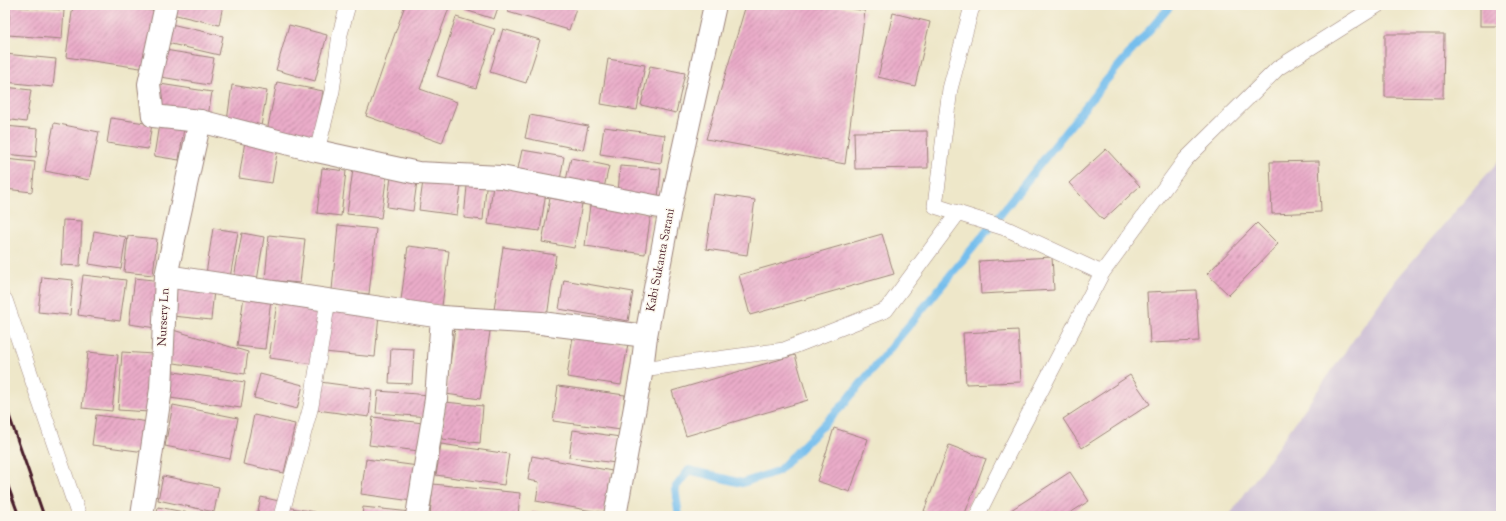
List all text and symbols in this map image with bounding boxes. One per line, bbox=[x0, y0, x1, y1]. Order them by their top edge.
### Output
street label: Kabi Sukanta Sarani bbox=[642, 206, 680, 313]
street label: Nursery Ln bbox=[153, 287, 175, 347]

